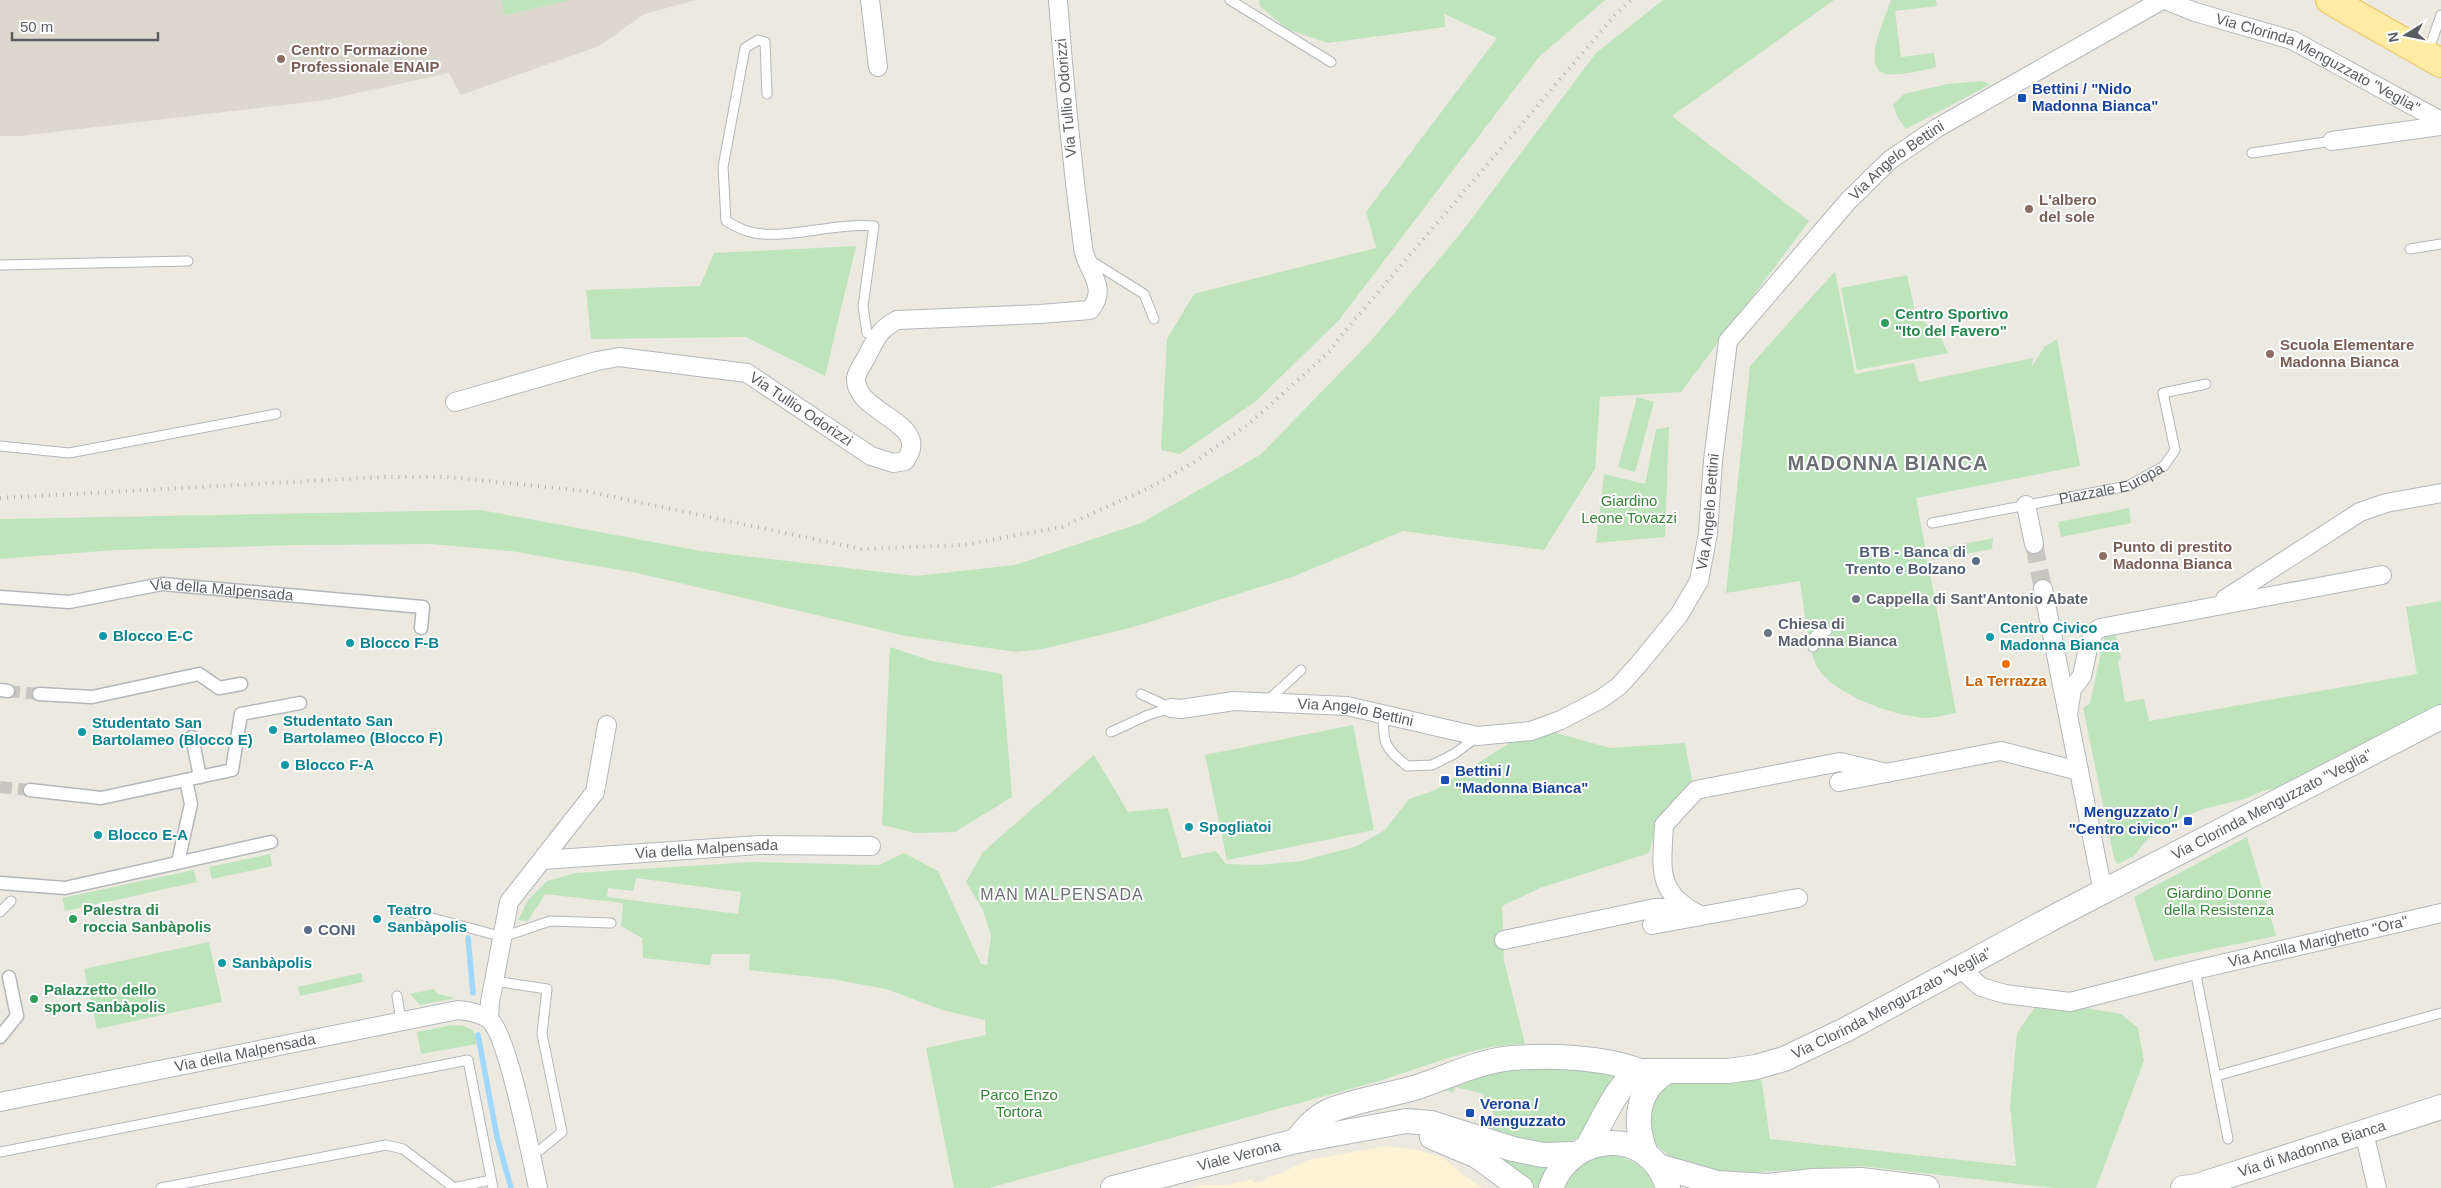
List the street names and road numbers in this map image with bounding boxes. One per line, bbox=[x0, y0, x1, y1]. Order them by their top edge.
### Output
street label: Via Clorinda Menguzzato "Veglia" bbox=[2214, 9, 2423, 116]
street label: Via Tullio Odorizzi bbox=[1052, 38, 1079, 158]
street label: Via Angelo Bettini bbox=[1845, 117, 1947, 203]
street label: Via Tullio Odorizzi bbox=[747, 368, 856, 449]
street label: Via Angelo Bettini bbox=[1692, 452, 1722, 572]
street label: Piazzale Europa bbox=[2057, 459, 2167, 507]
street label: Via della Malpensada bbox=[149, 575, 295, 604]
street label: Via Angelo Bettini bbox=[1297, 695, 1415, 729]
street label: Via Clorinda Menguzzato "Veglia" bbox=[2169, 745, 2375, 863]
street label: Via della Malpensada bbox=[635, 836, 779, 862]
street label: Via Ancilla Marighetto "Ora" bbox=[2226, 912, 2409, 970]
street label: Via Clorinda Menguzzato "Veglia" bbox=[1789, 944, 1994, 1062]
street label: Via della Malpensada bbox=[173, 1030, 318, 1075]
street label: Via di Madonna Bianca bbox=[2236, 1116, 2388, 1180]
street label: Viale Verona bbox=[1196, 1136, 1283, 1174]

